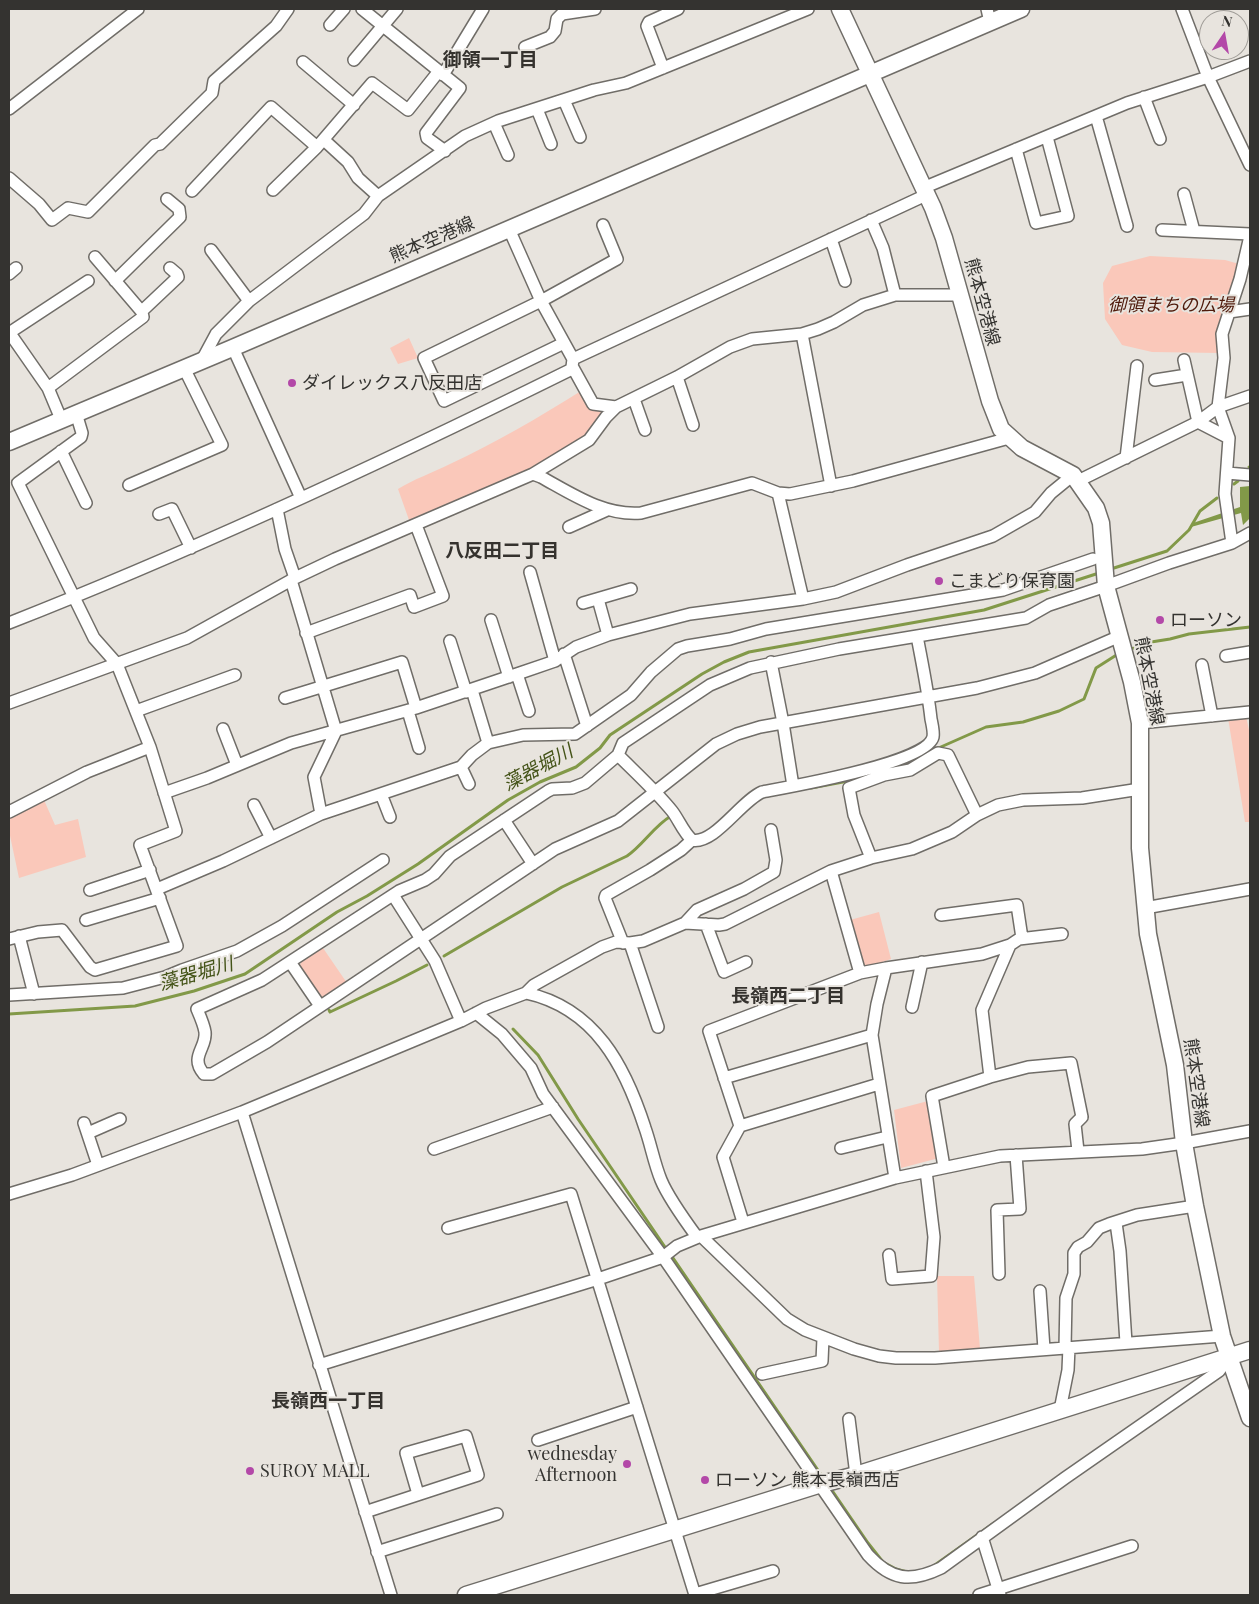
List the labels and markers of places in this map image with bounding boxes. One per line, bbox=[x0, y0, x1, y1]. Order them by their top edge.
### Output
place label: ダイレックス八反田店 bbox=[302, 372, 482, 394]
marker: ダイレックス八反田店 bbox=[286, 377, 298, 389]
place label: こまどり保育園 bbox=[949, 570, 1075, 592]
marker: こまどり保育園 bbox=[933, 575, 945, 587]
place label: ローソン bbox=[1170, 609, 1242, 631]
marker: ローソン bbox=[1154, 614, 1166, 626]
place label: wednesday Afternoon bbox=[527, 1443, 617, 1486]
marker: wednesday Afternoon bbox=[621, 1458, 633, 1470]
place label: SUROY MALL bbox=[260, 1460, 370, 1482]
marker: SUROY MALL bbox=[244, 1465, 256, 1477]
place label: ローソン 熊本長嶺西店 bbox=[715, 1469, 899, 1491]
marker: ローソン 熊本長嶺西店 bbox=[699, 1474, 711, 1486]

